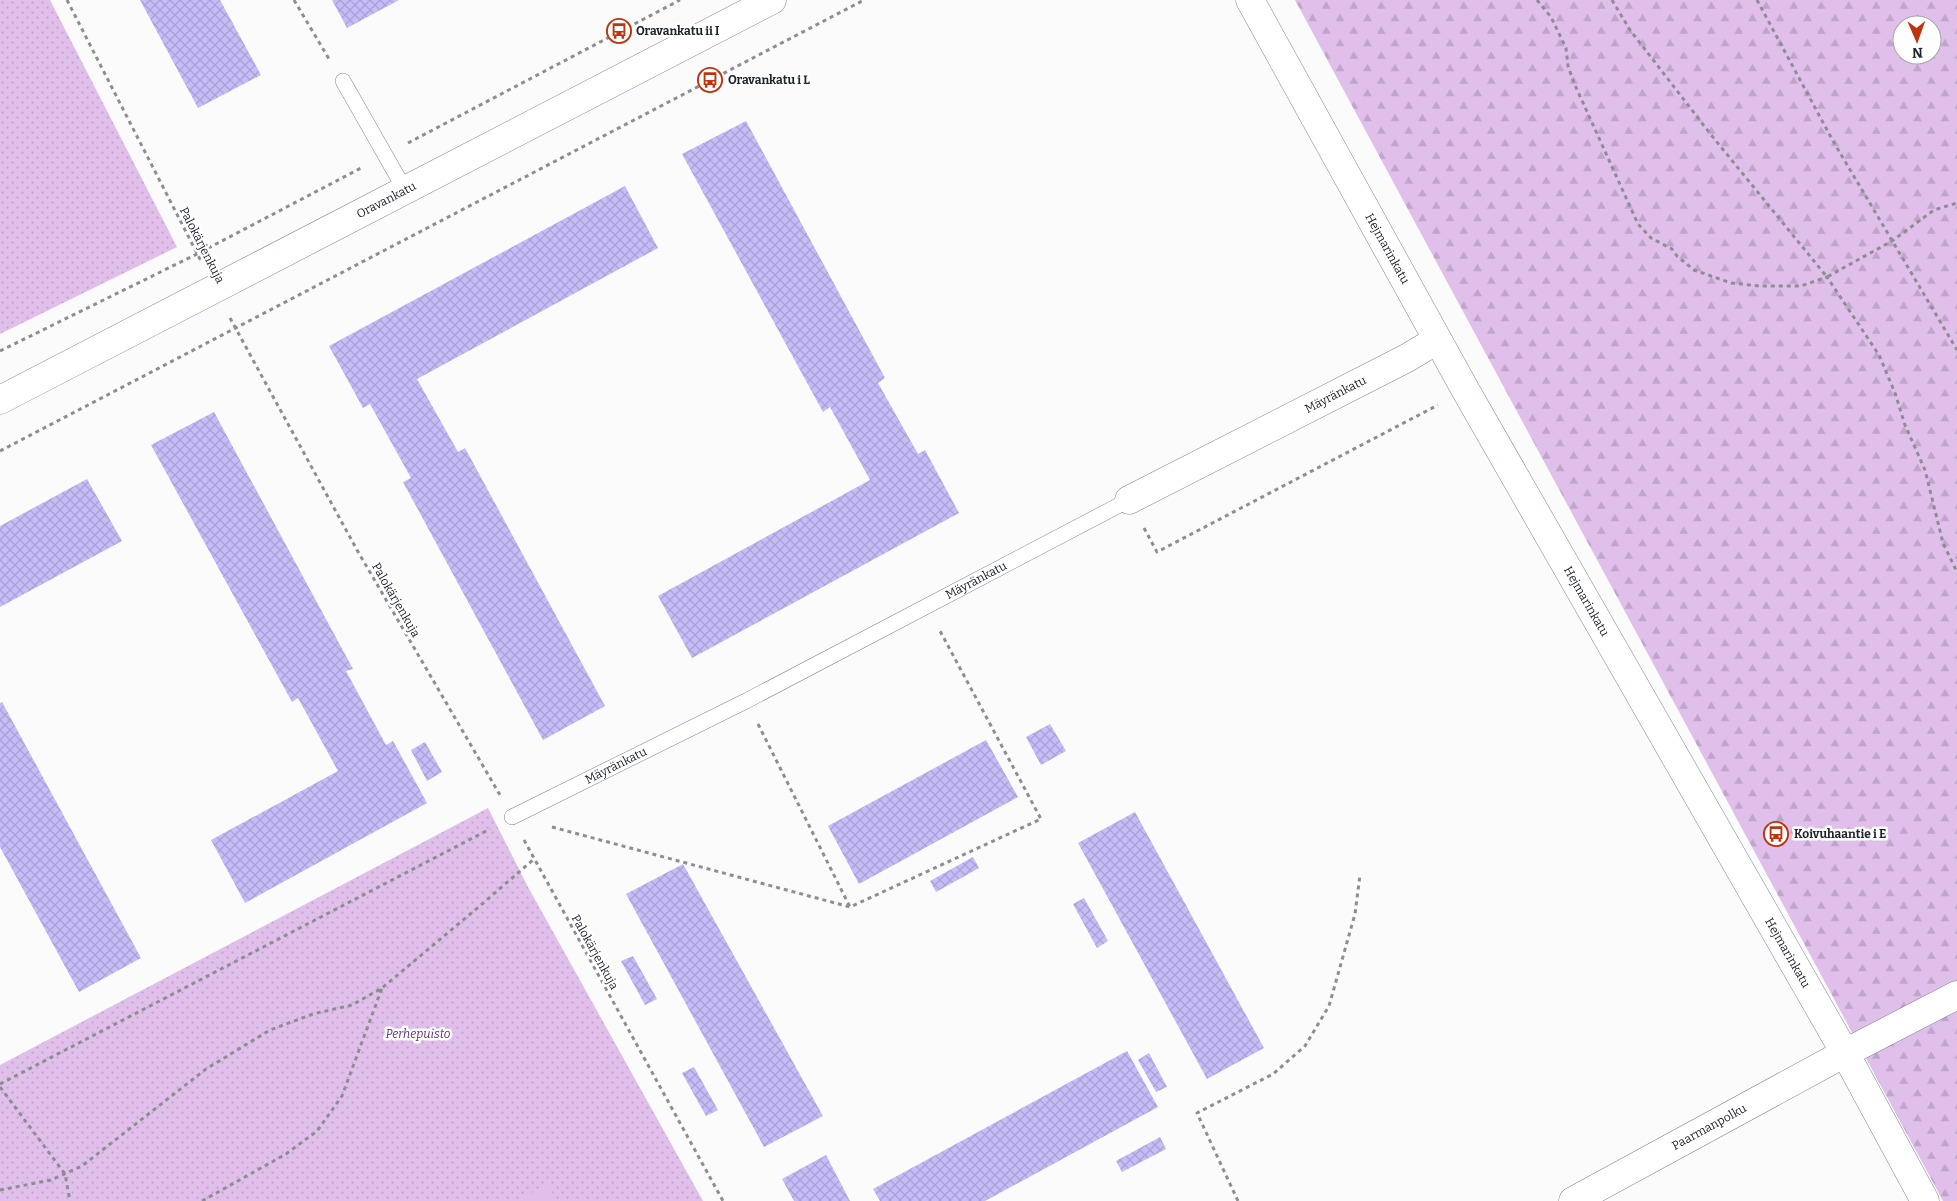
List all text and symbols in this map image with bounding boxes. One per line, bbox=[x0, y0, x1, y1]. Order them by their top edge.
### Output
north arrow bbox=[1892, 15, 1942, 65]
bus stop icon: Oravankatu ii I bbox=[606, 18, 632, 44]
place label: Oravankatu ii I bbox=[636, 24, 719, 38]
text: N bbox=[1912, 44, 1923, 61]
bus stop icon: Oravankatu i L bbox=[697, 67, 723, 93]
place label: Oravankatu i L bbox=[728, 73, 810, 87]
street label: Oravankatu bbox=[354, 178, 419, 221]
street label: Palokärjenkuja bbox=[177, 205, 227, 286]
street label: Hejmarinkatu bbox=[1362, 211, 1413, 287]
street label: Mäyränkatu bbox=[1303, 373, 1369, 416]
street label: Mäyränkatu bbox=[943, 558, 1009, 602]
street label: Palokärjenkuja bbox=[369, 560, 423, 640]
street label: Hejmarinkatu bbox=[1561, 564, 1612, 639]
street label: Mäyränkatu bbox=[583, 744, 650, 787]
bus stop icon: Koivuhaantie i E bbox=[1763, 821, 1789, 847]
place label: Koivuhaantie i E bbox=[1794, 827, 1886, 841]
street label: Palokärjenkuja bbox=[569, 912, 622, 992]
street label: Hejmarinkatu bbox=[1762, 915, 1813, 991]
park label: Perhepuisto bbox=[386, 1027, 451, 1041]
street label: Paarmanpolku bbox=[1670, 1101, 1749, 1153]

